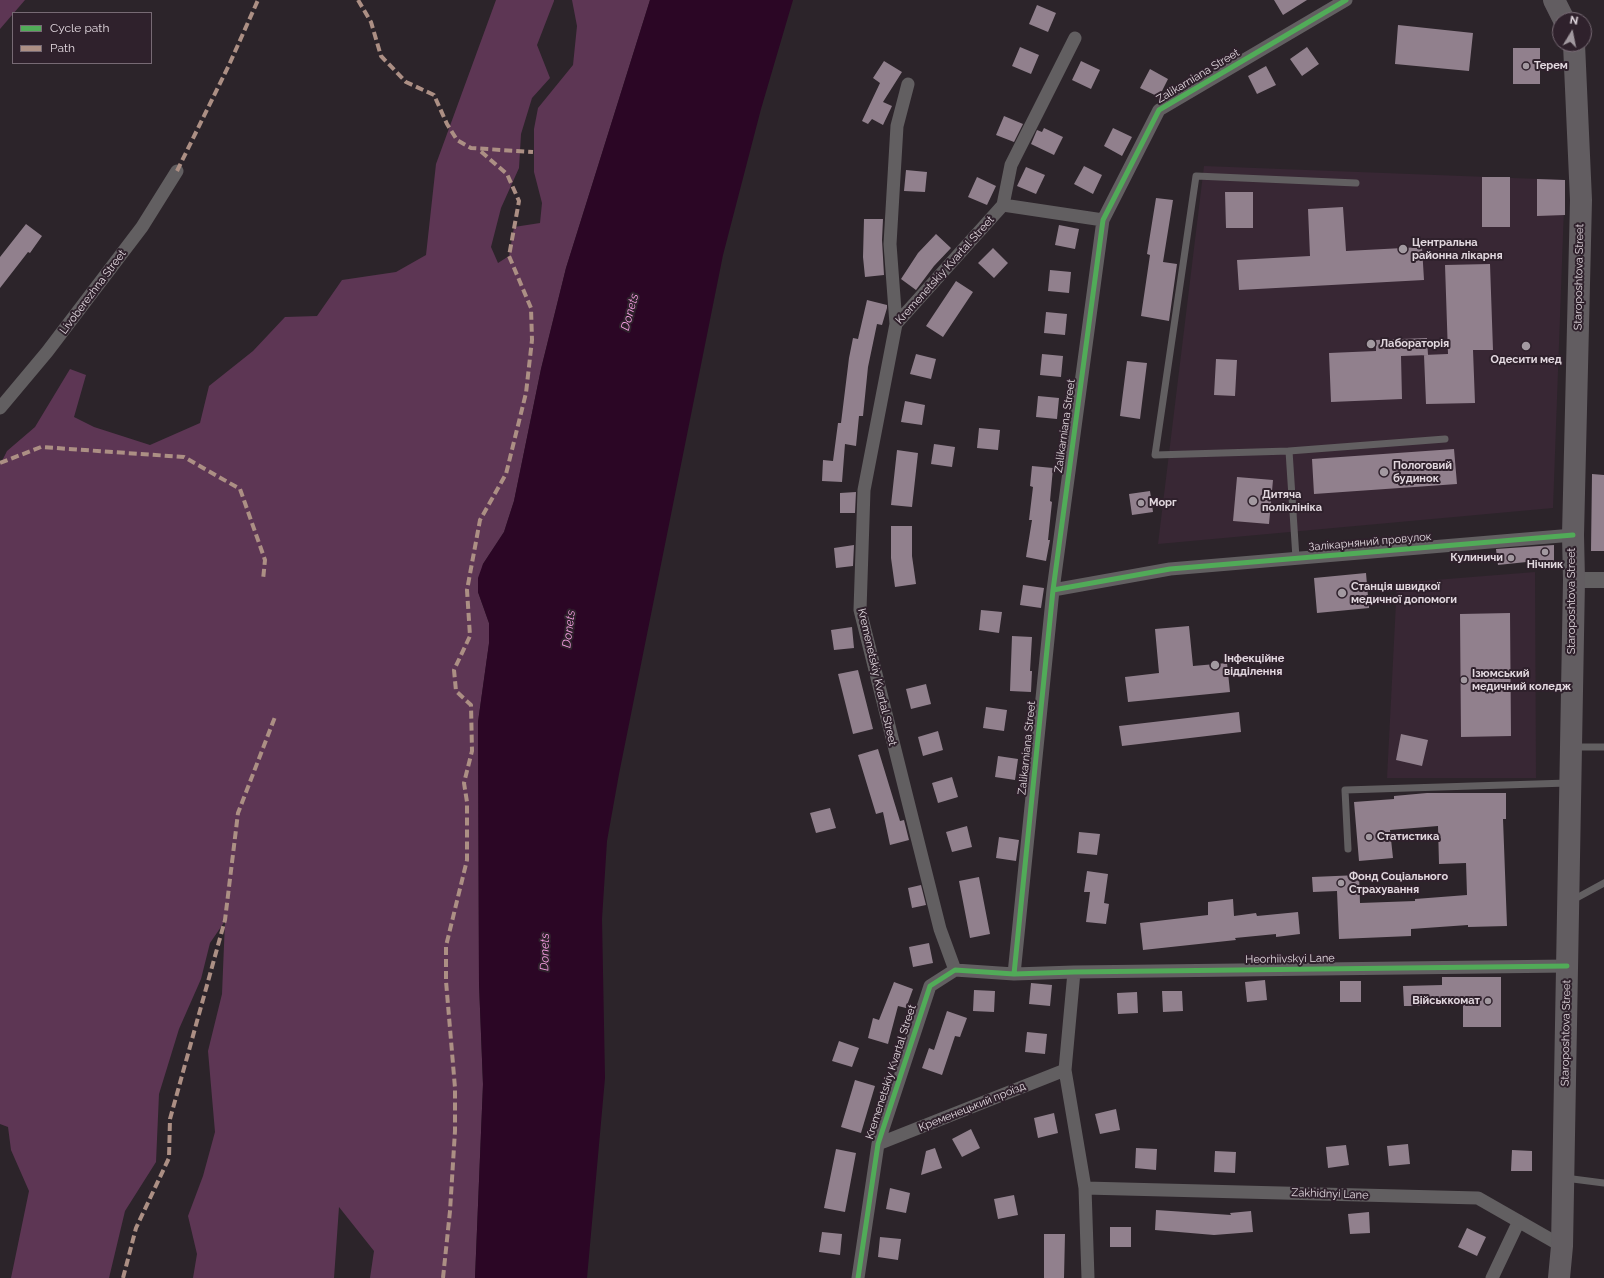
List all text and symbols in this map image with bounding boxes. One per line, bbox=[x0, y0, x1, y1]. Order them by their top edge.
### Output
legend bbox=[12, 12, 152, 64]
north arrow bbox=[1552, 12, 1592, 52]
text: N bbox=[1569, 14, 1579, 28]
text: Cycle path bbox=[50, 21, 109, 35]
text: Path bbox=[50, 41, 75, 55]
street label: Zalikarniana Street bbox=[1154, 46, 1242, 106]
place label: Терем bbox=[1534, 59, 1568, 73]
marker: Терем bbox=[1521, 61, 1531, 71]
street label: Kremenetskiy Kvartal Street bbox=[893, 213, 997, 327]
street label: Staroposhtova Street bbox=[1571, 224, 1587, 330]
place label: Центральна районна лікарня bbox=[1412, 236, 1503, 262]
marker: Центральна районна лікарня bbox=[1397, 243, 1409, 255]
street label: Livoberezhna Street bbox=[57, 247, 129, 337]
water label: Donets bbox=[618, 292, 642, 332]
place label: Лабораторія bbox=[1380, 337, 1449, 351]
marker: Лабораторія bbox=[1365, 338, 1377, 350]
marker: Одесити мед bbox=[1520, 340, 1532, 352]
place label: Одесити мед bbox=[1490, 353, 1562, 367]
street label: Zalikarniana Street bbox=[1052, 378, 1078, 474]
place label: Пологовий будинок bbox=[1393, 459, 1452, 485]
marker: Пологовий будинок bbox=[1378, 466, 1390, 478]
place label: Дитяча поліклініка bbox=[1262, 488, 1322, 514]
marker: Дитяча поліклініка bbox=[1247, 495, 1259, 507]
place label: Морг bbox=[1149, 496, 1177, 510]
marker: Морг bbox=[1136, 498, 1146, 508]
street label: Залікарняний провулок bbox=[1308, 530, 1432, 554]
marker: Нічник bbox=[1540, 547, 1550, 557]
street label: Staroposhtova Street bbox=[1565, 548, 1579, 654]
place label: Кулиничи bbox=[1450, 551, 1503, 565]
marker: Кулиничи bbox=[1506, 553, 1516, 563]
place label: Нічник bbox=[1527, 558, 1563, 572]
place label: Станція швидкої медичної допомоги bbox=[1351, 580, 1457, 606]
marker: Станція швидкої медичної допомоги bbox=[1336, 587, 1348, 599]
street label: Kremenetskiy Kvartal Street bbox=[855, 607, 899, 747]
water label: Donets bbox=[560, 609, 578, 649]
place label: Інфекційне відділення bbox=[1224, 652, 1284, 678]
marker: Інфекційне відділення bbox=[1209, 659, 1221, 671]
place label: Ізюмський медичний коледж bbox=[1472, 667, 1571, 693]
marker: Ізюмський медичний коледж bbox=[1459, 675, 1469, 685]
street label: Zalikarniana Street bbox=[1015, 700, 1039, 796]
place label: Статистика bbox=[1377, 830, 1439, 844]
marker: Статистика bbox=[1364, 832, 1374, 842]
place label: Фонд Соцiального Страхування bbox=[1349, 870, 1448, 896]
marker: Фонд Соцiального Страхування bbox=[1336, 878, 1346, 888]
water label: Donets bbox=[537, 933, 553, 971]
street label: Heorhiivskyi Lane bbox=[1245, 952, 1335, 966]
street label: Staroposhtova Street bbox=[1558, 980, 1574, 1086]
place label: Вiйськкомат bbox=[1412, 994, 1480, 1008]
marker: Вiйськкомат bbox=[1483, 996, 1493, 1006]
street label: Kremenetskiy Kvartal Street bbox=[863, 1003, 919, 1141]
street label: Кременецький проїзд bbox=[917, 1080, 1027, 1134]
street label: Zakhidnyi Lane bbox=[1291, 1186, 1369, 1202]

